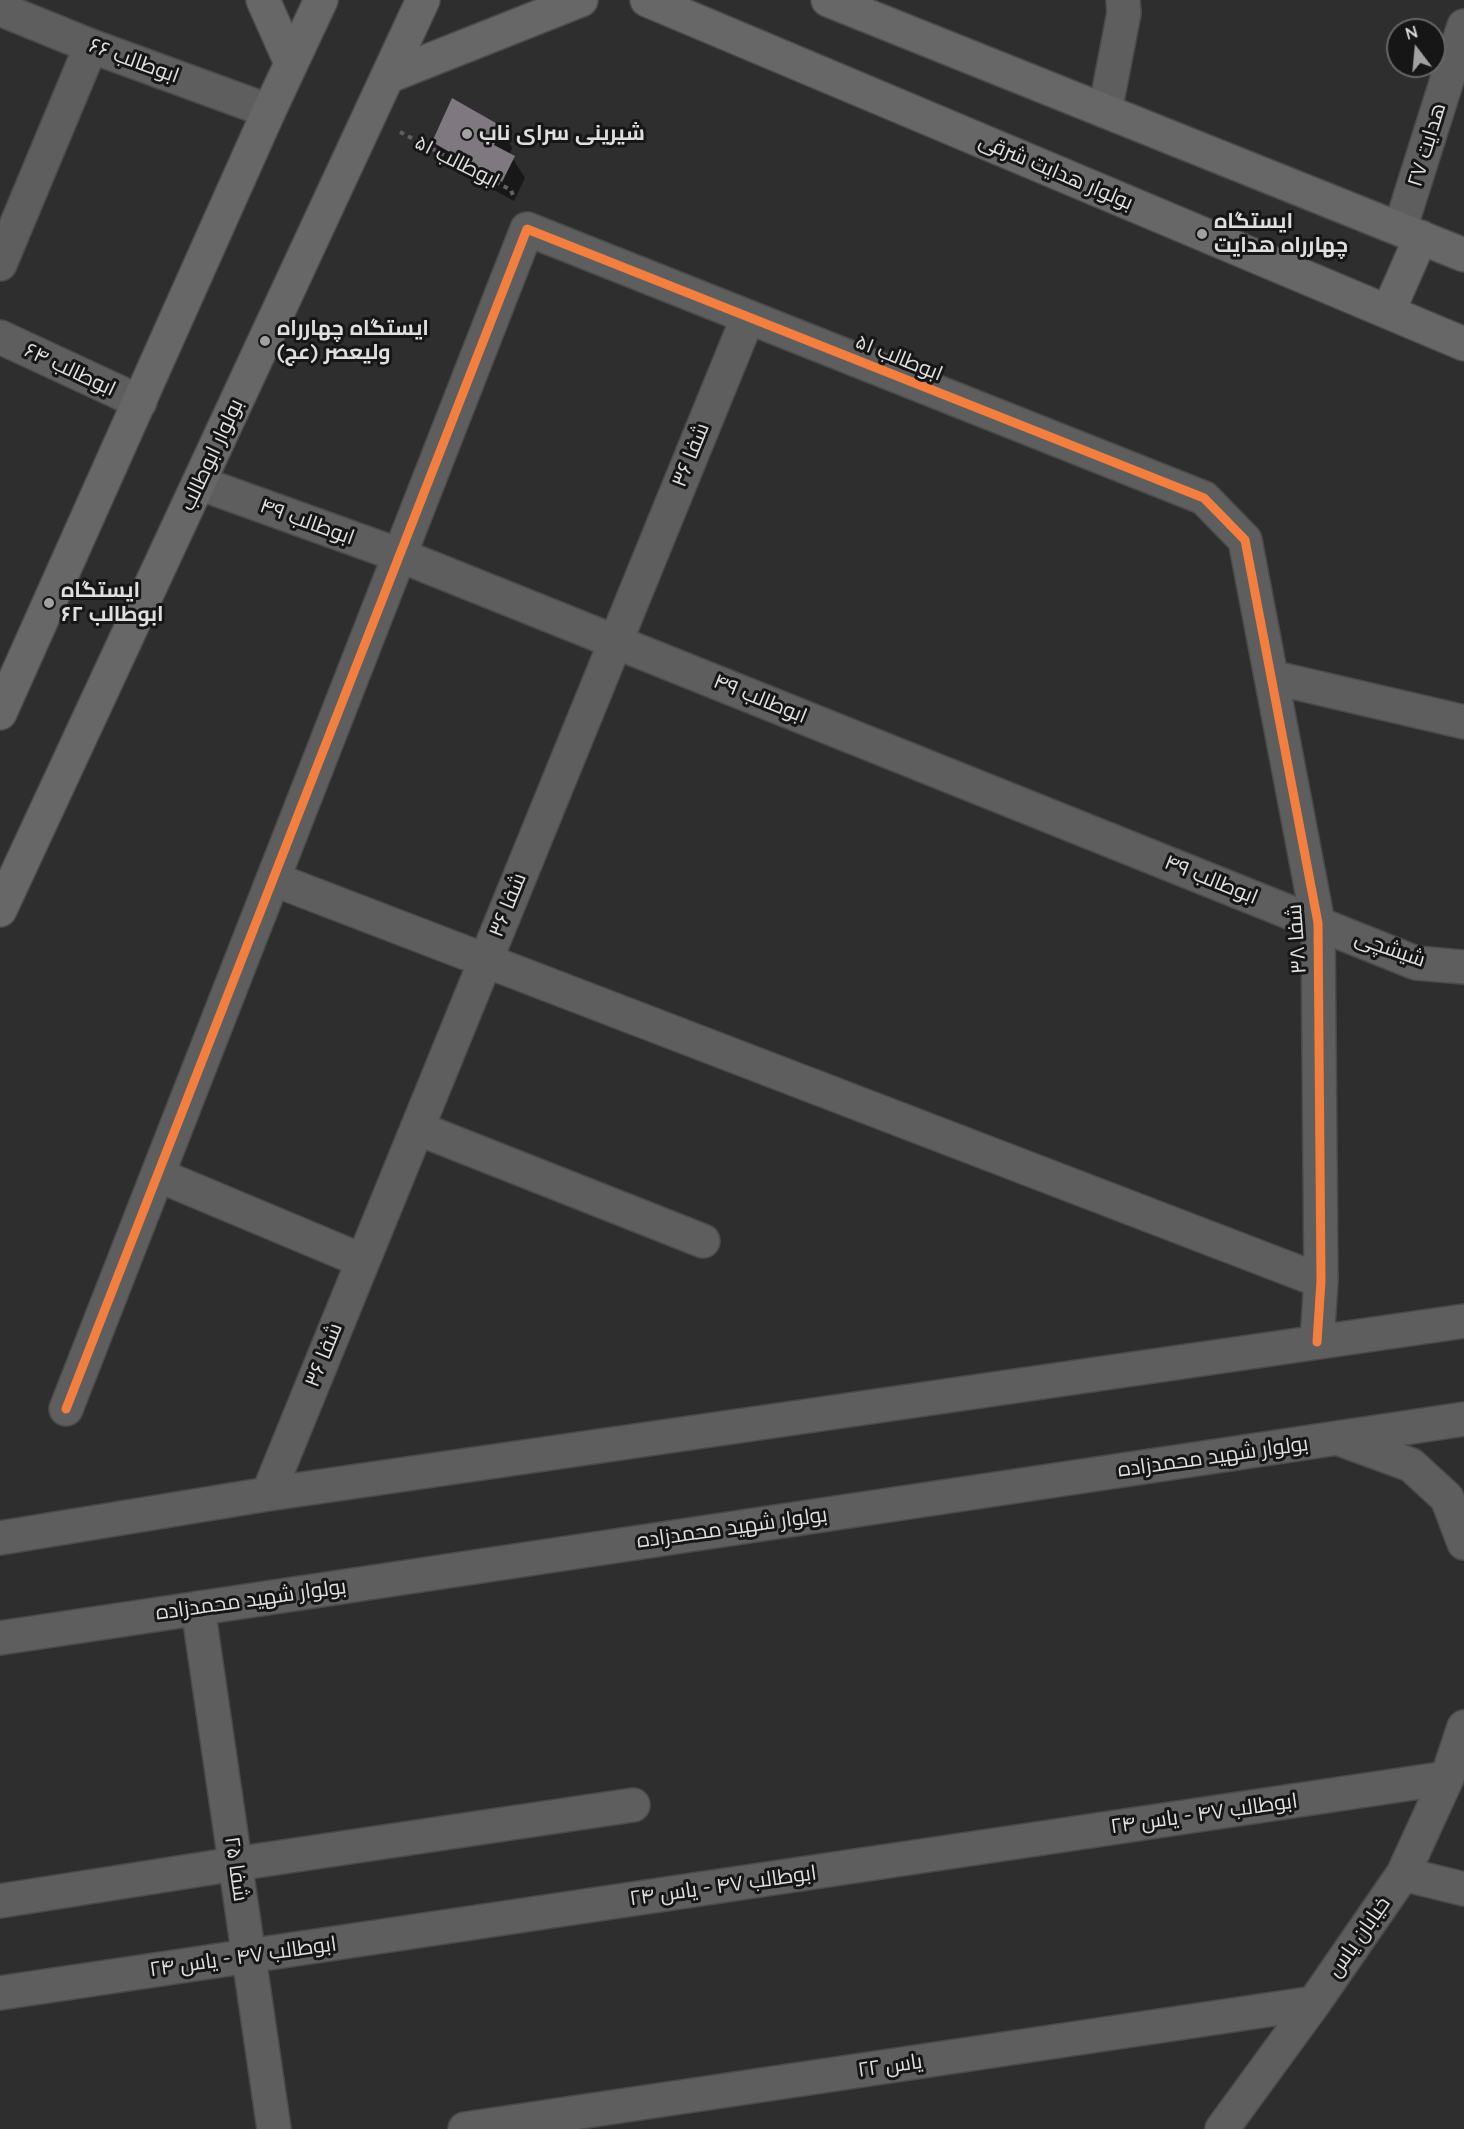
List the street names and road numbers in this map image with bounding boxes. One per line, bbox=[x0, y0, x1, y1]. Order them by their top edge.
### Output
street label: ابوطالب ۶۶ bbox=[86, 33, 182, 89]
street label: هدایت ۲۷ bbox=[1402, 100, 1452, 190]
street label: بولوار هدایت شرقی bbox=[975, 128, 1137, 216]
street label: ابوطالب ۵۱ bbox=[410, 130, 504, 194]
street label: ابوطالب ۵۱ bbox=[852, 329, 946, 387]
street label: ابوطالب ۶۴ bbox=[20, 338, 120, 402]
street label: بولوار ابوطالب bbox=[175, 395, 249, 515]
street label: شفا ۳۶ bbox=[667, 419, 715, 491]
street label: ابوطالب ۴۹ bbox=[256, 493, 358, 551]
street label: ابوطالب ۴۹ bbox=[710, 669, 810, 729]
street label: ابوطالب ۴۹ bbox=[1161, 850, 1261, 910]
street label: شفا ۳۶ bbox=[484, 869, 532, 941]
street label: شفا ۳۸ bbox=[1282, 903, 1312, 975]
street label: شیشچی bbox=[1351, 925, 1429, 973]
street label: شفا ۳۶ bbox=[300, 1319, 348, 1391]
street label: بولوار شهید محمدزاده bbox=[1116, 1431, 1310, 1483]
street label: بولوار شهید محمدزاده bbox=[635, 1502, 829, 1554]
street label: بولوار شهید محمدزاده bbox=[154, 1574, 348, 1626]
street label: ابوطالب ۴۷ - یاس ۲۴ bbox=[1109, 1788, 1299, 1840]
street label: شفا ۲۵ bbox=[219, 1835, 253, 1903]
street label: ابوطالب ۴۷ - یاس ۲۴ bbox=[628, 1860, 818, 1912]
street label: خیابان یاس bbox=[1322, 1892, 1396, 1982]
street label: ابوطالب ۴۷ - یاس ۲۴ bbox=[148, 1931, 338, 1983]
street label: یاس ۲۲ bbox=[856, 2049, 924, 2083]

